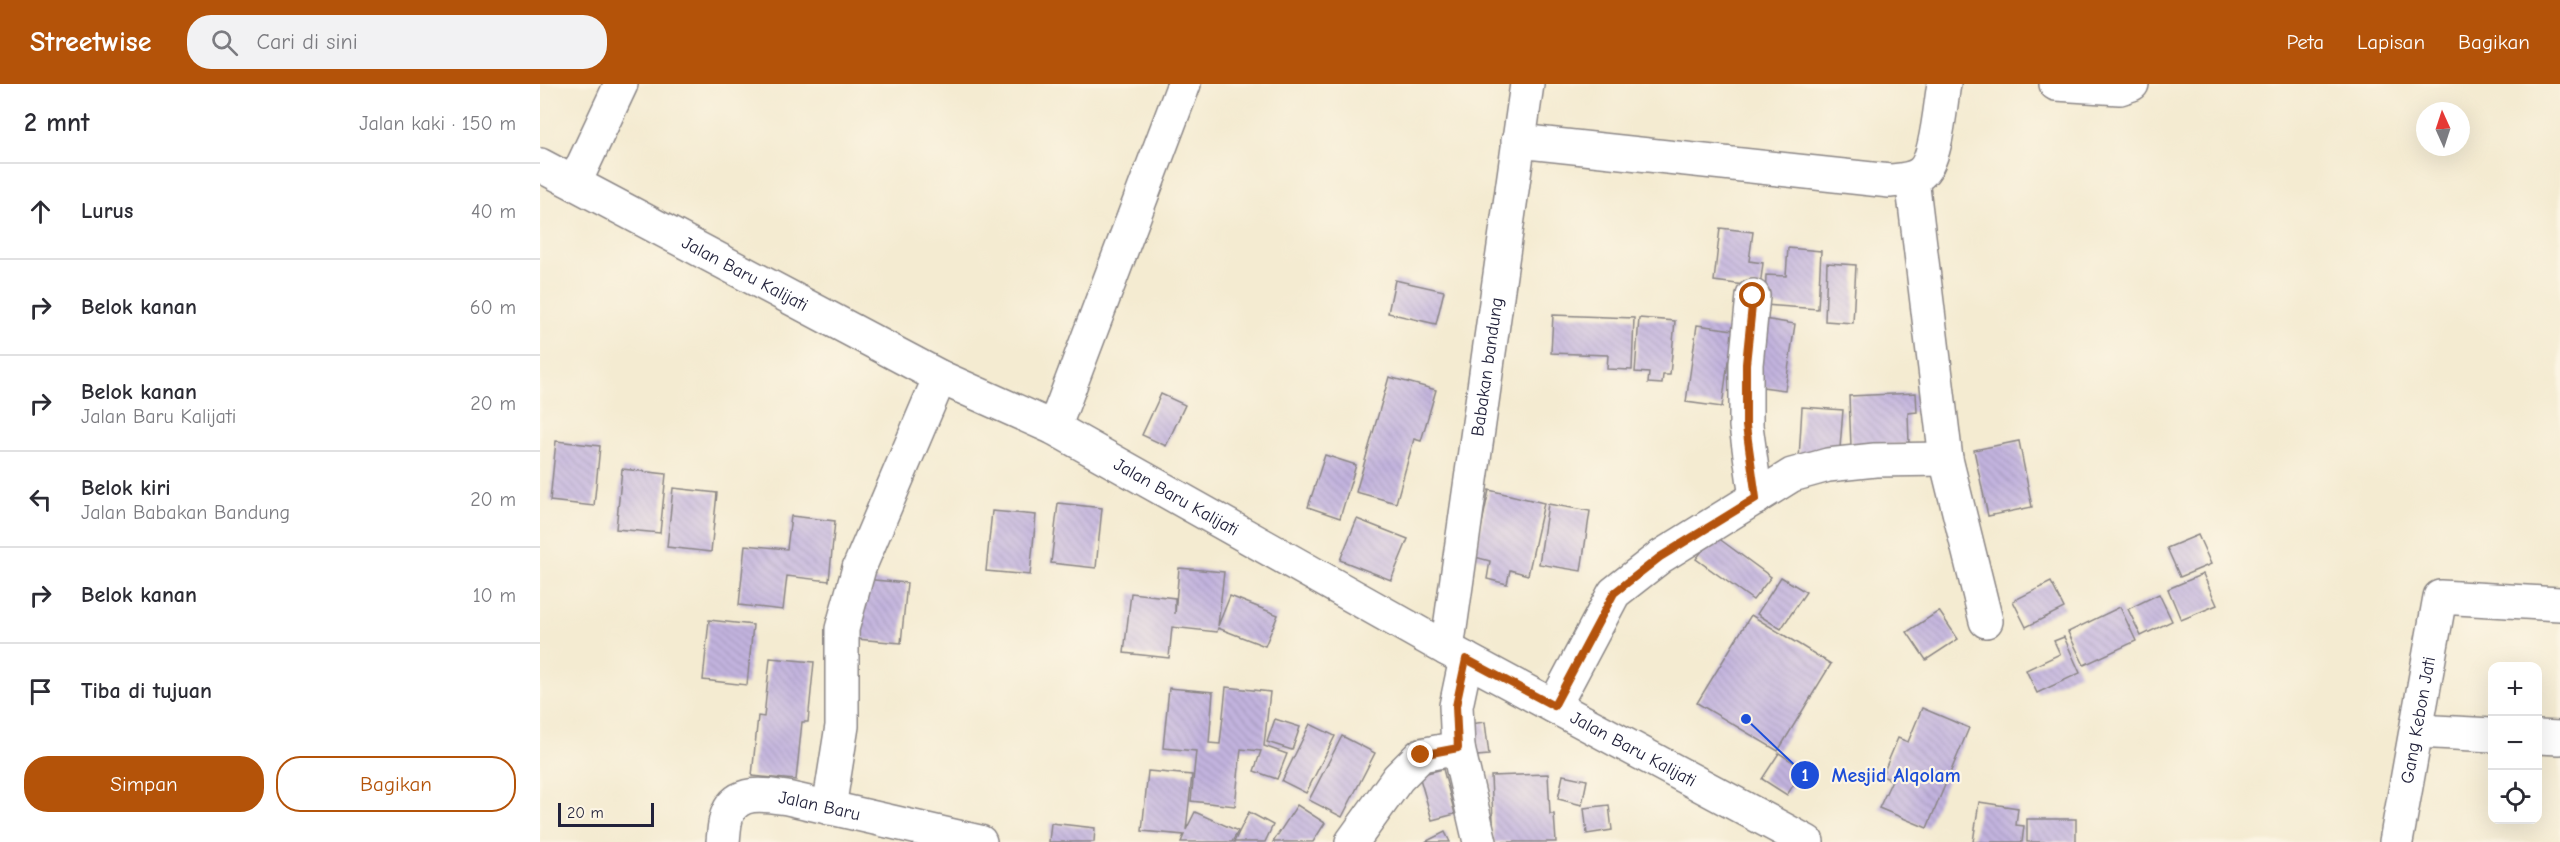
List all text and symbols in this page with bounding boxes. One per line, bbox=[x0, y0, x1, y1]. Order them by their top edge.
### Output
search box bbox=[187, 15, 607, 69]
text: Streetwise bbox=[30, 26, 151, 58]
icon: search bbox=[208, 26, 241, 59]
text: Cari di sini bbox=[256, 29, 358, 55]
text: Peta bbox=[2286, 30, 2324, 54]
text: Lapisan bbox=[2357, 30, 2425, 54]
text: Bagikan bbox=[2458, 30, 2530, 54]
north arrow bbox=[2416, 102, 2470, 156]
text: 2 mnt bbox=[24, 108, 90, 138]
text: Jalan kaki · 150 m bbox=[359, 112, 516, 135]
icon: ahead bbox=[24, 195, 57, 228]
text: Lurus bbox=[81, 198, 133, 224]
text: 40 m bbox=[471, 200, 516, 223]
street label: Jalan Baru Kalijati bbox=[678, 232, 812, 316]
route start bbox=[1739, 282, 1765, 308]
icon: right bbox=[24, 291, 57, 324]
text: Belok kanan bbox=[81, 294, 197, 320]
text: 60 m bbox=[470, 296, 516, 319]
street label: Babakan bandung bbox=[1467, 296, 1507, 438]
text: Belok kanan bbox=[81, 379, 197, 405]
icon: right bbox=[24, 387, 57, 420]
text: 20 m bbox=[470, 392, 516, 415]
text: Jalan Baru Kalijati bbox=[81, 405, 236, 428]
street label: Jalan Baru Kalijati bbox=[1110, 453, 1242, 540]
text: Belok kiri bbox=[81, 475, 171, 501]
icon: left bbox=[24, 483, 57, 516]
text: 20 m bbox=[470, 488, 516, 511]
text: Jalan Babakan Bandung bbox=[81, 501, 290, 524]
icon: right bbox=[24, 579, 57, 612]
text: Belok kanan bbox=[81, 582, 197, 608]
text: 10 m bbox=[473, 584, 516, 607]
street label: Gang Kebon Jati bbox=[2396, 655, 2440, 785]
map controls bbox=[2488, 662, 2542, 824]
button: + bbox=[2488, 662, 2542, 716]
icon: arrive bbox=[24, 675, 57, 708]
text: Tiba di tujuan bbox=[81, 678, 212, 704]
street label: Jalan Baru Kalijati bbox=[1567, 707, 1700, 791]
button: − bbox=[2488, 716, 2542, 770]
route end bbox=[1407, 741, 1433, 767]
button: Simpan bbox=[24, 756, 264, 812]
button: Bagikan bbox=[276, 756, 516, 812]
callout: Mesjid Alqolam bbox=[1790, 756, 1973, 794]
text: Mesjid Alqolam bbox=[1831, 764, 1961, 787]
text: 1 bbox=[1801, 765, 1809, 786]
button: locate bbox=[2488, 770, 2542, 824]
street label: Jalan Baru bbox=[777, 786, 862, 825]
scale bar bbox=[558, 800, 654, 828]
text: 20 m bbox=[567, 804, 604, 822]

